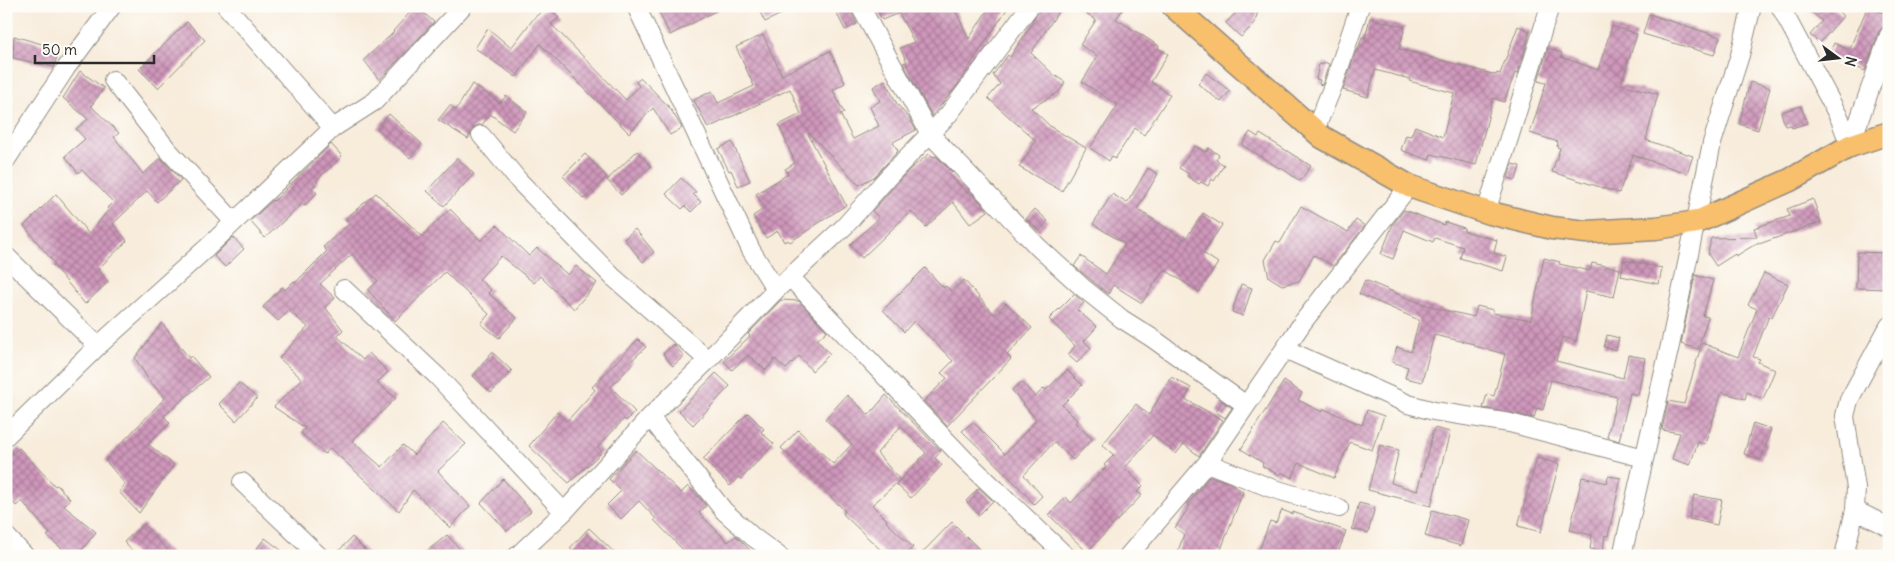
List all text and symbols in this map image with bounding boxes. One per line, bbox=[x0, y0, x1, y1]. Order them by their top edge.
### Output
scale bar bbox=[35, 32, 154, 64]
north arrow bbox=[1812, 32, 1862, 82]
text: 50 m bbox=[42, 40, 77, 59]
text: N bbox=[1841, 54, 1861, 68]

